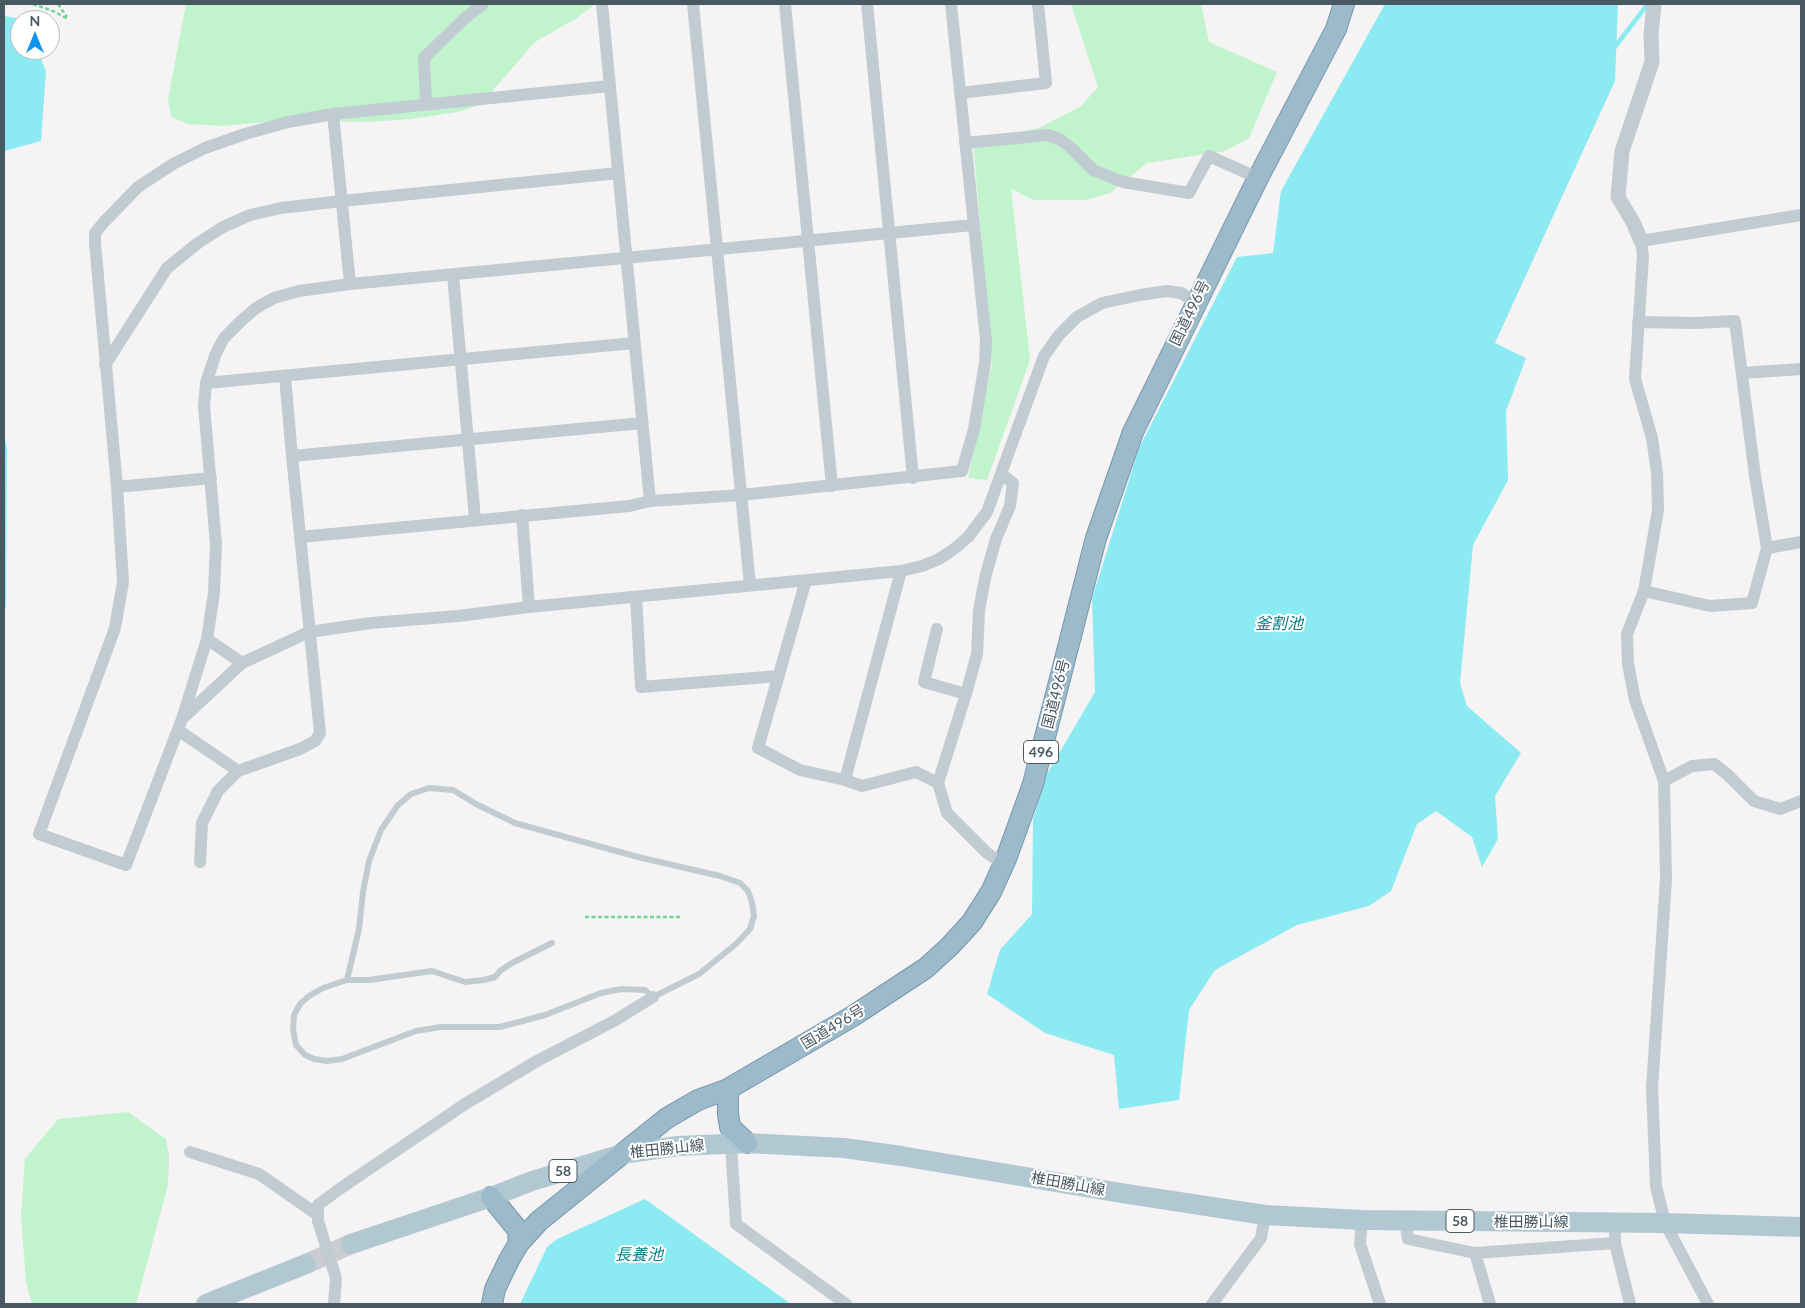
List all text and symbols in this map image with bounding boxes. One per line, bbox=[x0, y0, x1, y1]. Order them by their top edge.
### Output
north arrow bbox=[10, 10, 60, 60]
text: N bbox=[30, 12, 40, 29]
street label: 国道496号 bbox=[1166, 277, 1214, 349]
water label: 釜割池 bbox=[1255, 614, 1303, 634]
street label: 国道496号 bbox=[1039, 657, 1073, 731]
road number: 496 bbox=[1024, 740, 1058, 764]
street label: 国道496号 bbox=[798, 1001, 868, 1053]
street label: 椎田勝山線 bbox=[629, 1136, 705, 1162]
road number: 58 bbox=[549, 1160, 577, 1182]
street label: 椎田勝山線 bbox=[1030, 1169, 1106, 1199]
road number: 58 bbox=[1446, 1210, 1474, 1232]
street label: 椎田勝山線 bbox=[1494, 1213, 1568, 1231]
water label: 長養池 bbox=[615, 1245, 663, 1265]

